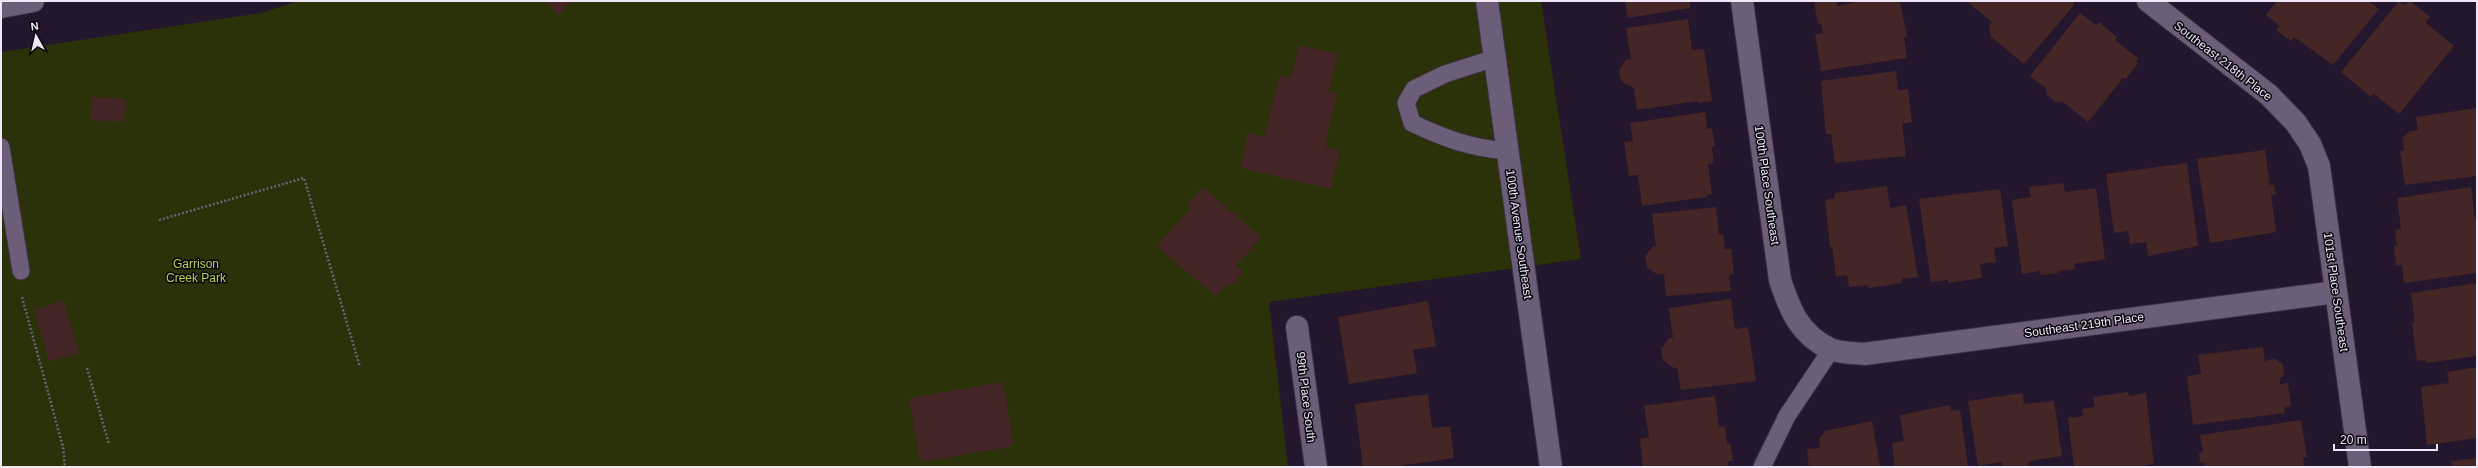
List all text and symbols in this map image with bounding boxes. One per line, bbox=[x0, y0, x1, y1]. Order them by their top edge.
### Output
north arrow bbox=[16, 16, 56, 56]
street label: Southeast 218th Place bbox=[2171, 18, 2275, 104]
text: N bbox=[30, 20, 39, 33]
street label: 100th Place Southeast bbox=[1752, 124, 1782, 246]
street label: 100th Avenue Southeast bbox=[1503, 168, 1535, 300]
street label: 101st Place Southeast bbox=[2321, 232, 2351, 353]
park label: Garrison Creek Park bbox=[166, 257, 227, 285]
street label: Southeast 219th Place bbox=[2023, 310, 2145, 340]
street label: 99th Place South bbox=[1293, 351, 1319, 443]
scale bar bbox=[2334, 426, 2437, 452]
text: 20 m bbox=[2340, 433, 2367, 447]

